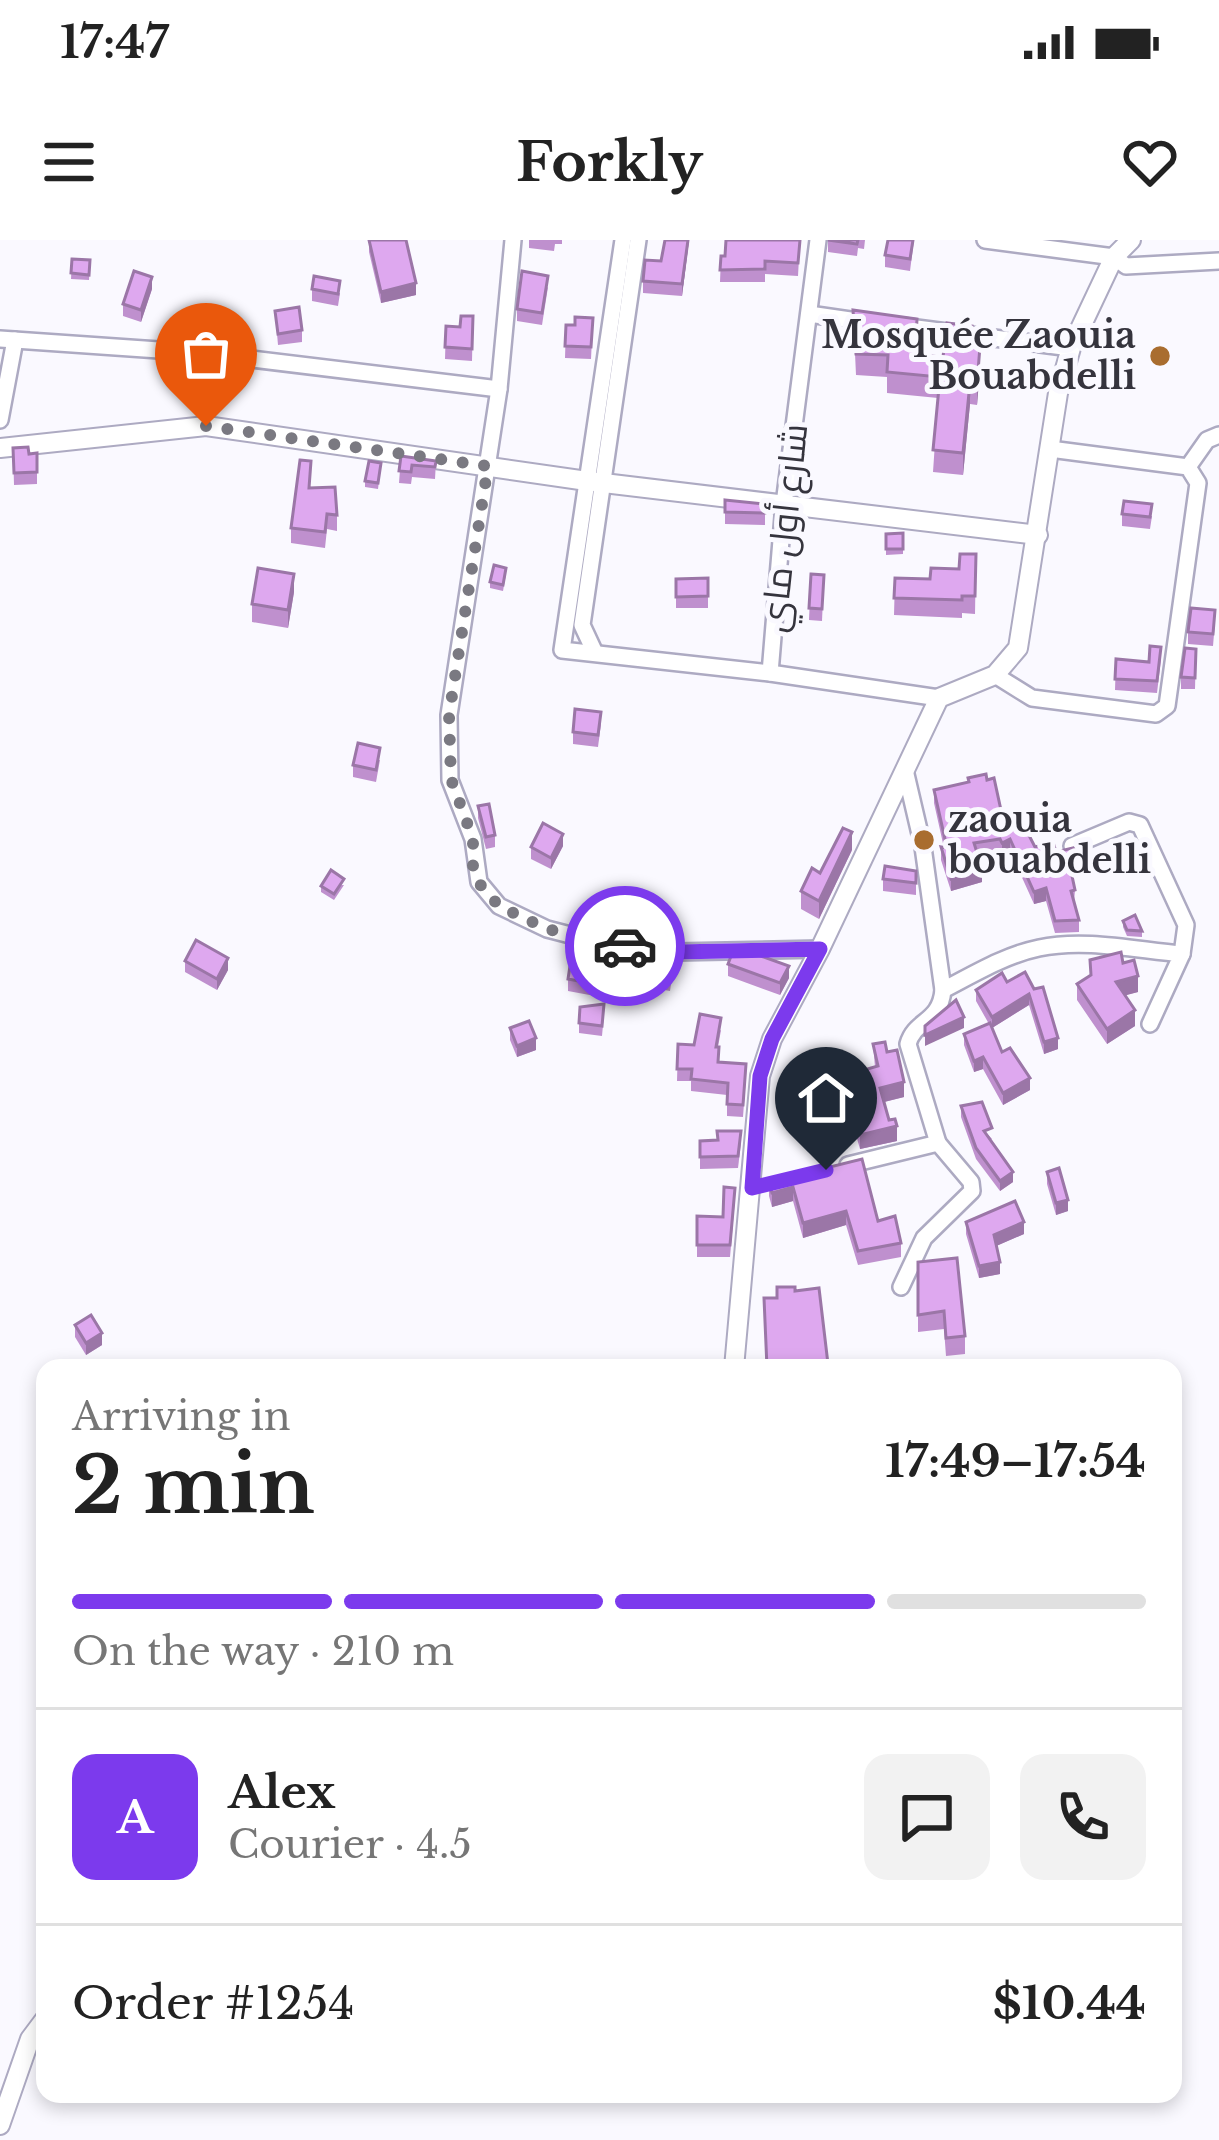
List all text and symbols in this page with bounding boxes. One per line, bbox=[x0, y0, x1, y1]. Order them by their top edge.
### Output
text: 17:47 bbox=[60, 14, 169, 70]
icon: menu bbox=[36, 129, 102, 195]
text: Forkly bbox=[516, 129, 703, 196]
icon: heart bbox=[1117, 129, 1183, 195]
pin bbox=[155, 303, 257, 426]
place label: Mosquée Zaouia Bouabdelli bbox=[821, 313, 1136, 399]
icon: bag bbox=[173, 321, 239, 387]
marker: Mosquée Zaouia Bouabdelli bbox=[1147, 343, 1173, 369]
street label: شارع أول ماي bbox=[751, 421, 822, 635]
place label: zaouia bouabdelli bbox=[947, 797, 1151, 883]
marker: zaouia bouabdelli bbox=[911, 827, 937, 853]
courier bbox=[565, 886, 685, 1006]
icon: car bbox=[592, 913, 658, 979]
pin bbox=[775, 1047, 877, 1170]
icon: home bbox=[793, 1065, 859, 1131]
text: Arriving in bbox=[72, 1392, 291, 1441]
text: 17:49–17:54 bbox=[885, 1433, 1146, 1489]
text: 2 min bbox=[72, 1437, 315, 1534]
text: On the way · 210 m bbox=[72, 1627, 454, 1676]
button: chat bbox=[864, 1754, 990, 1880]
button: phone bbox=[1020, 1754, 1146, 1880]
text: Alex bbox=[228, 1764, 335, 1820]
text: A bbox=[117, 1789, 153, 1845]
text: Courier · 4.5 bbox=[228, 1820, 472, 1869]
text: Order #1254 bbox=[72, 1975, 355, 2031]
text: $10.44 bbox=[993, 1975, 1146, 2031]

